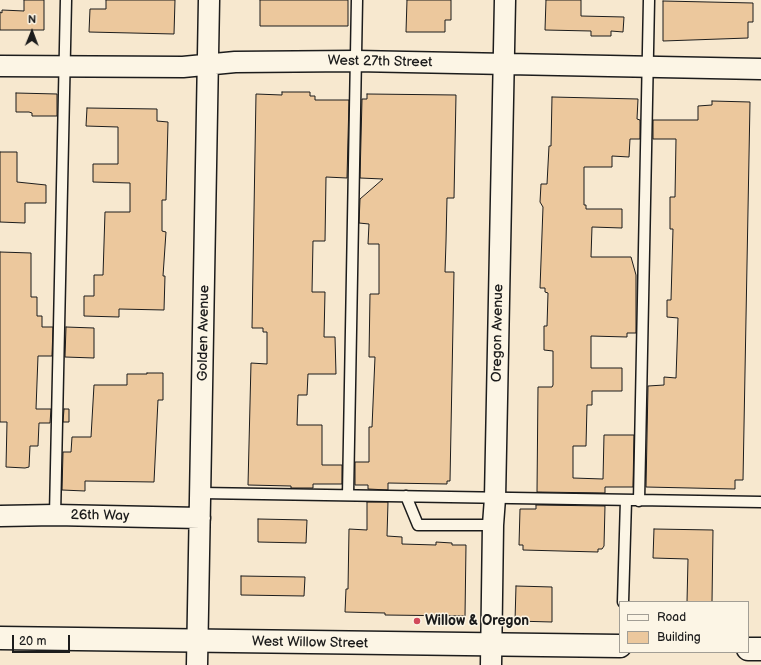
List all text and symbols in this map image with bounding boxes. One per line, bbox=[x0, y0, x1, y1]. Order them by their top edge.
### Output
north arrow bbox=[12, 12, 52, 52]
text: N bbox=[28, 13, 36, 26]
street label: West 27th Street bbox=[328, 53, 432, 71]
street label: Oregon Avenue bbox=[489, 284, 507, 382]
street label: Golden Avenue bbox=[195, 285, 213, 381]
street label: 26th Way bbox=[70, 507, 130, 525]
legend bbox=[619, 601, 749, 653]
text: Road bbox=[657, 610, 686, 625]
place label: Willow & Oregon bbox=[425, 613, 529, 629]
marker: Willow & Oregon bbox=[412, 616, 422, 626]
scale bar bbox=[14, 627, 72, 653]
text: Building bbox=[657, 630, 701, 645]
text: 20 m bbox=[19, 634, 46, 649]
street label: West Willow Street bbox=[252, 634, 368, 652]

